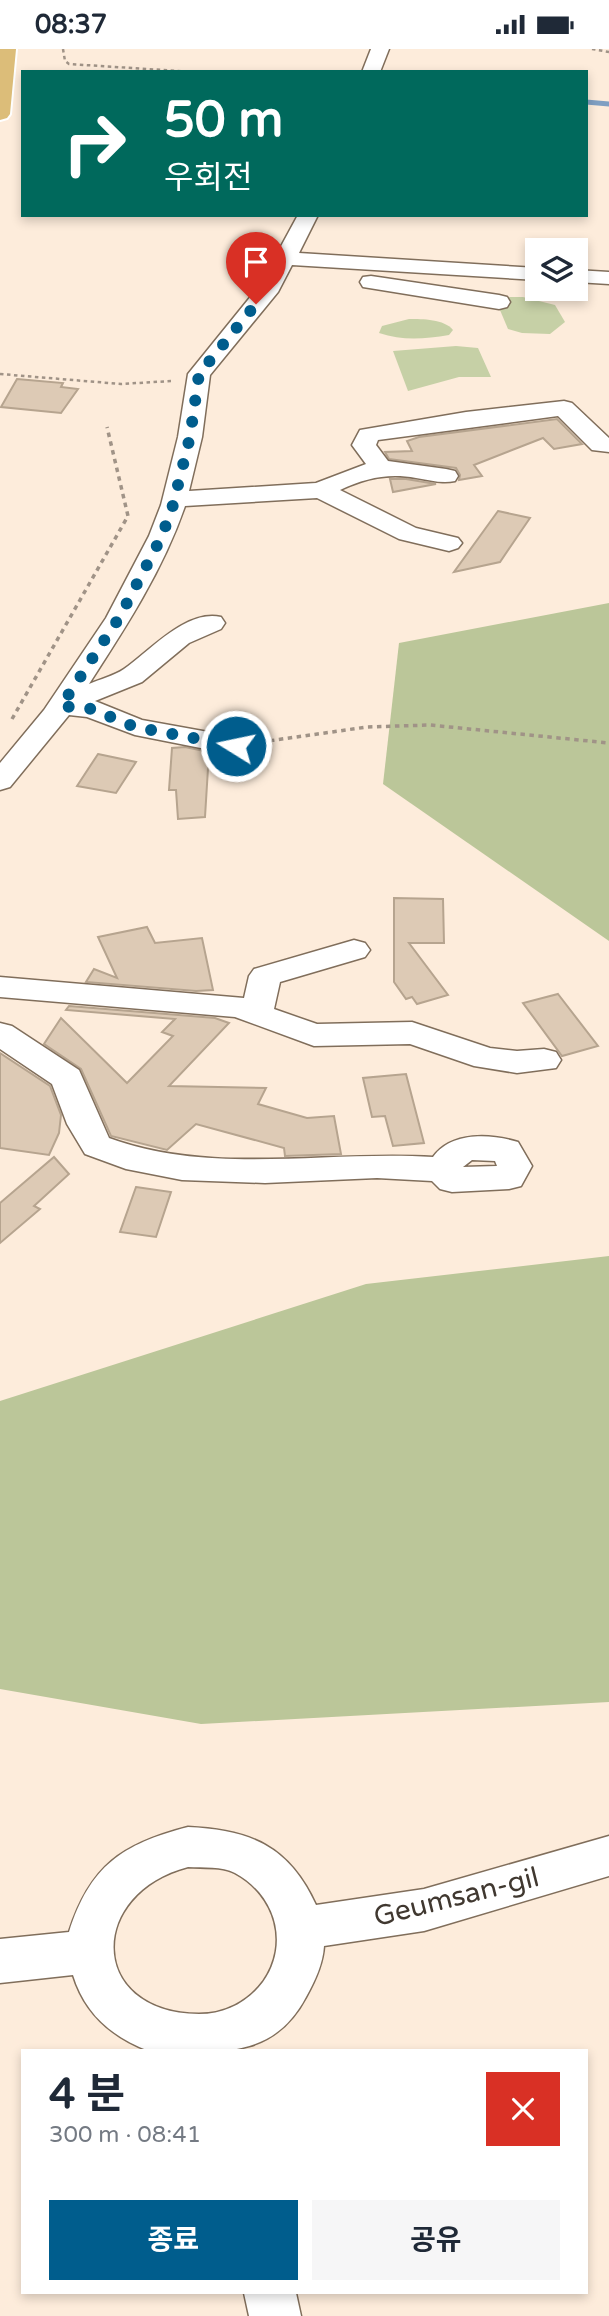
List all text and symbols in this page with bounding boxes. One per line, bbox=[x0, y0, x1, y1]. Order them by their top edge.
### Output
text: 08:37 bbox=[35, 9, 107, 40]
text: 50 m bbox=[164, 91, 283, 150]
icon: right bbox=[49, 98, 140, 189]
text: 우회전 bbox=[164, 159, 252, 197]
pin bbox=[226, 232, 286, 304]
map controls bbox=[525, 238, 588, 301]
button: layers bbox=[525, 238, 588, 301]
icon: arrive bbox=[237, 243, 275, 281]
position arrow bbox=[199, 709, 273, 783]
street label: Geumsan-gil bbox=[370, 1860, 542, 1934]
text: 4 분 bbox=[49, 2069, 125, 2120]
button: close bbox=[486, 2072, 560, 2146]
text: 300 m · 08:41 bbox=[49, 2121, 201, 2149]
button: 종료 bbox=[49, 2200, 298, 2280]
button: 공유 bbox=[312, 2200, 560, 2280]

